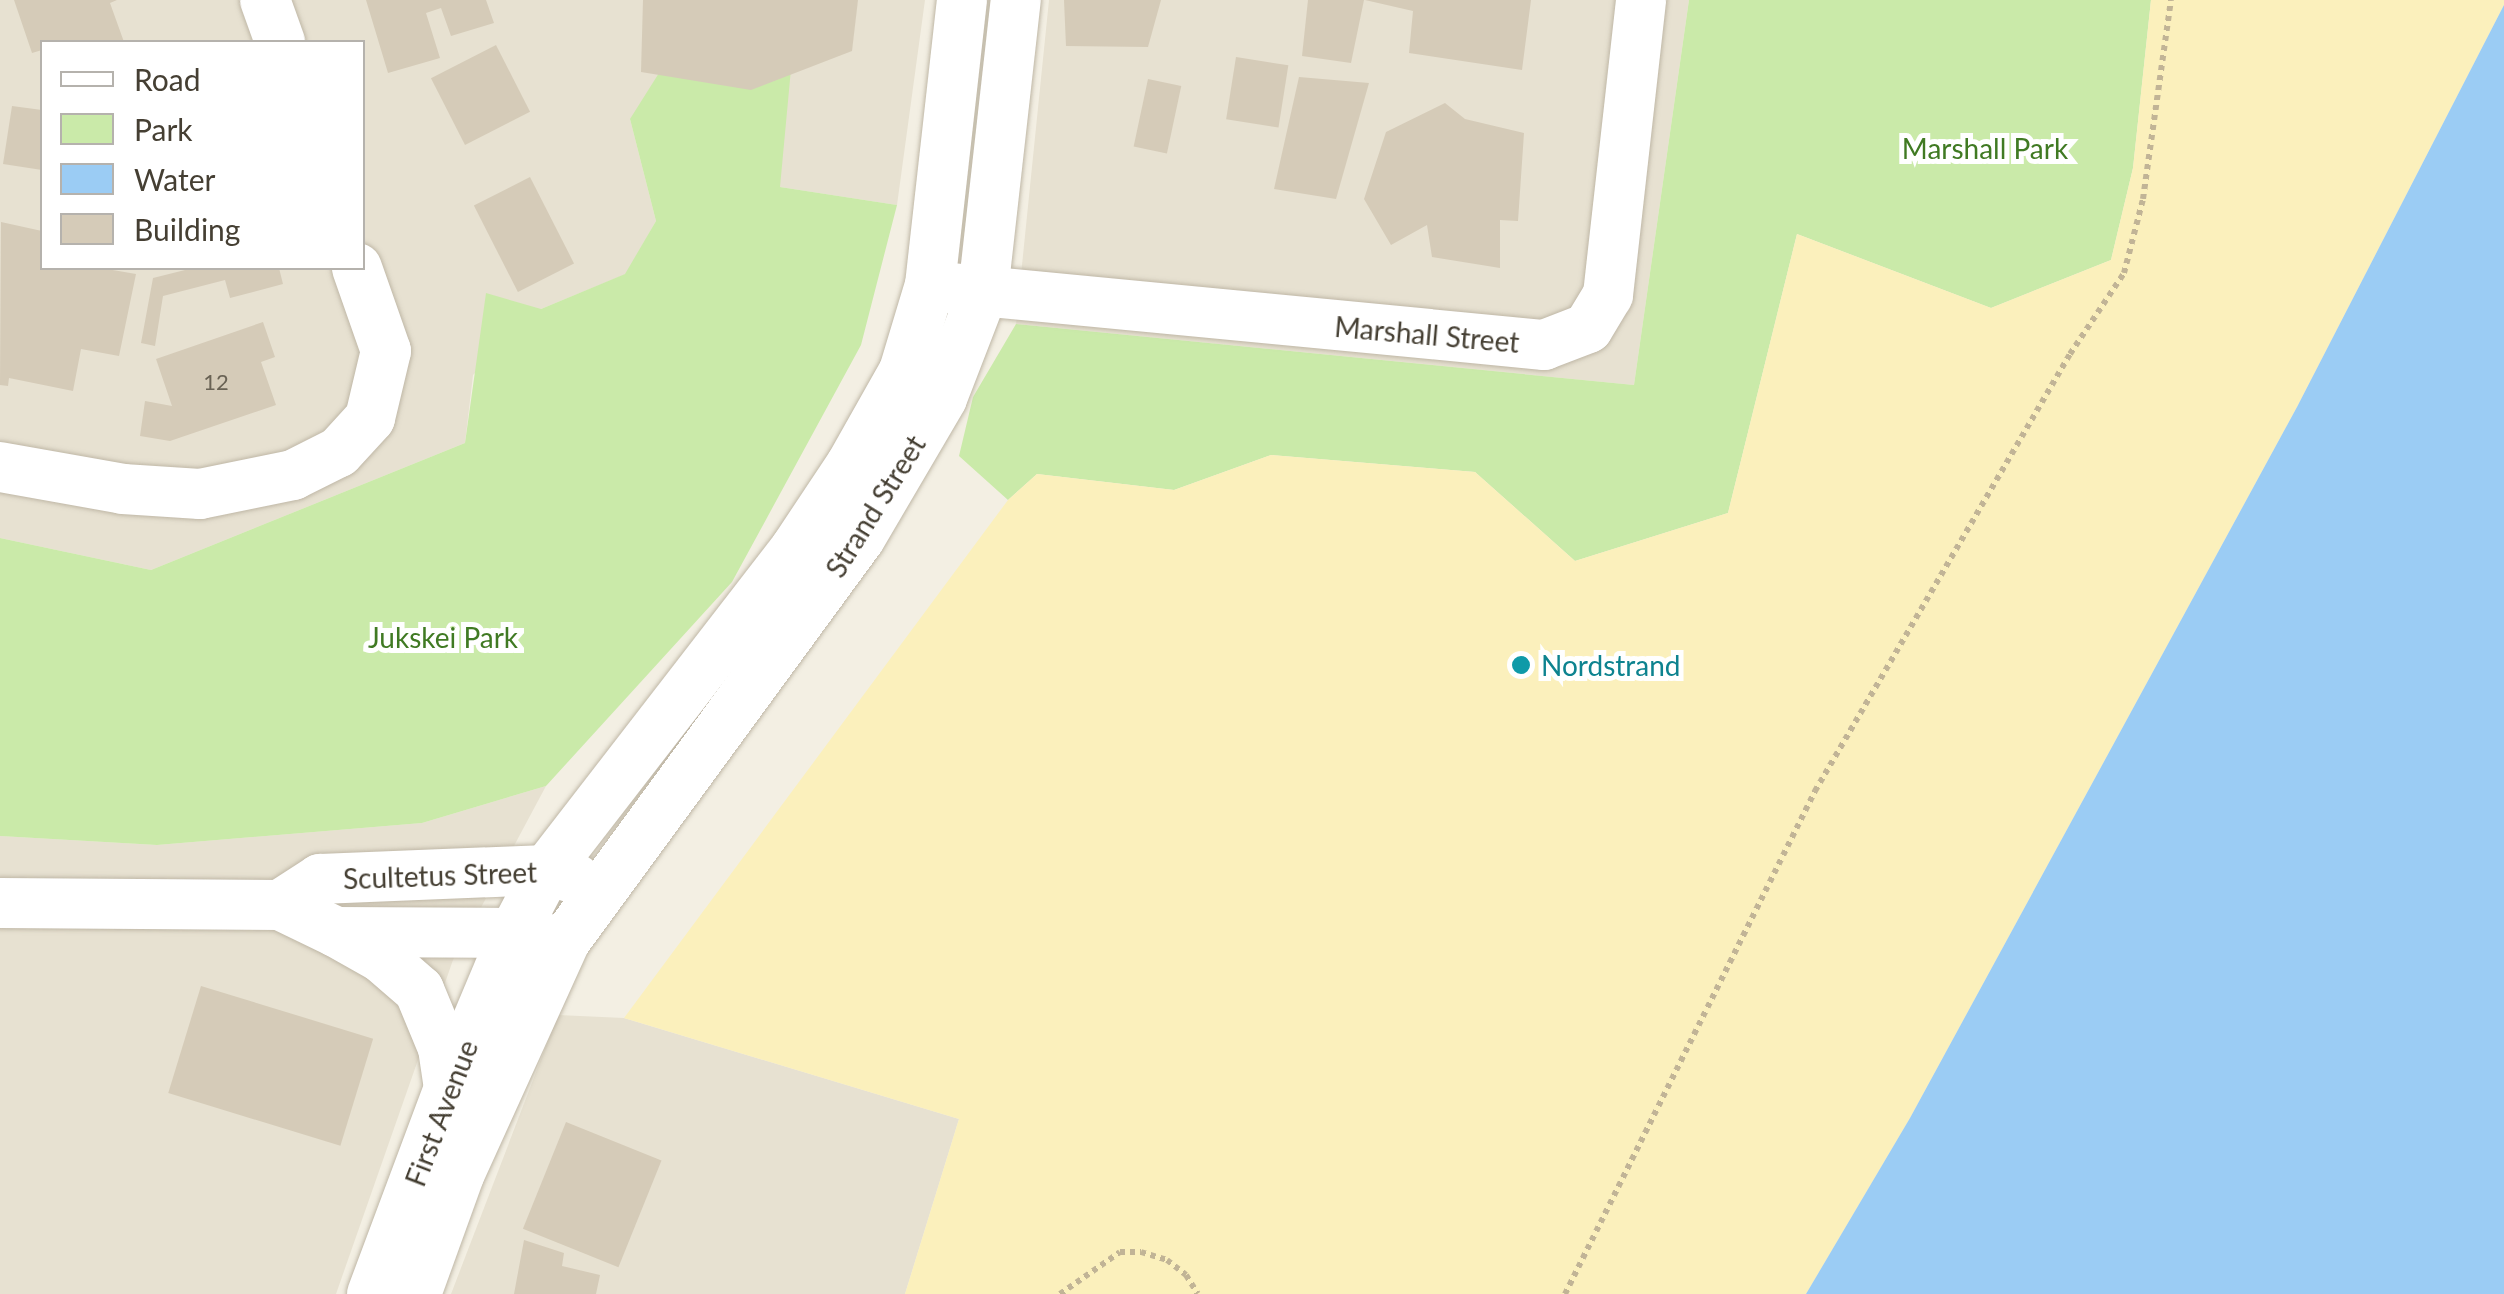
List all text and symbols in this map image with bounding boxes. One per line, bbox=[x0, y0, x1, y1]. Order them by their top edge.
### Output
legend bbox=[40, 40, 365, 270]
text: Road bbox=[134, 61, 201, 97]
text: Park bbox=[134, 111, 193, 147]
park label: Marshall Park bbox=[1902, 131, 2068, 165]
text: Water bbox=[134, 161, 216, 197]
text: Building bbox=[134, 211, 240, 247]
street label: Marshall Street bbox=[1333, 309, 1521, 359]
house number: 12 bbox=[203, 369, 229, 395]
street label: Strand Street bbox=[818, 429, 932, 583]
park label: Jukskei Park bbox=[368, 620, 518, 654]
place label: Nordstrand bbox=[1541, 648, 1680, 682]
marker: Nordstrand bbox=[1510, 654, 1532, 676]
street label: Scultetus Street bbox=[342, 855, 538, 895]
street label: First Avenue bbox=[398, 1035, 484, 1191]

